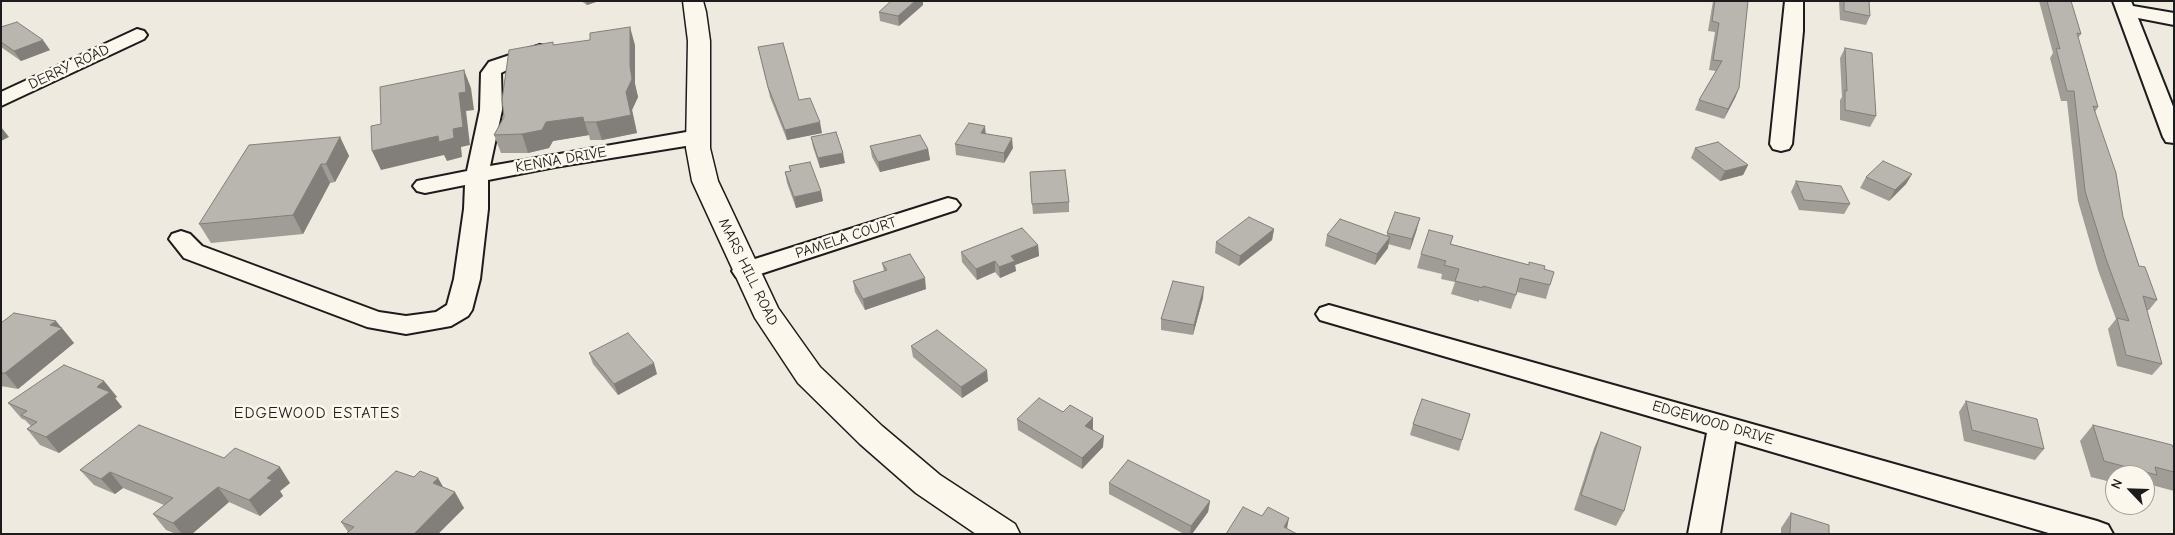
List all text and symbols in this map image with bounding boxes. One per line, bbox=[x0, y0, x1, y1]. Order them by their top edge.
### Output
street label: DERRY ROAD bbox=[26, 40, 112, 94]
street label: KENNA DRIVE bbox=[514, 143, 608, 177]
street label: PAMELA COURT bbox=[793, 213, 899, 263]
street label: MARS HILL ROAD bbox=[714, 215, 782, 329]
street label: EDGEWOOD DRIVE bbox=[1650, 397, 1776, 449]
district label: EDGEWOOD ESTATES bbox=[232, 403, 402, 423]
north arrow bbox=[2105, 465, 2155, 515]
text: N bbox=[2107, 476, 2126, 492]

